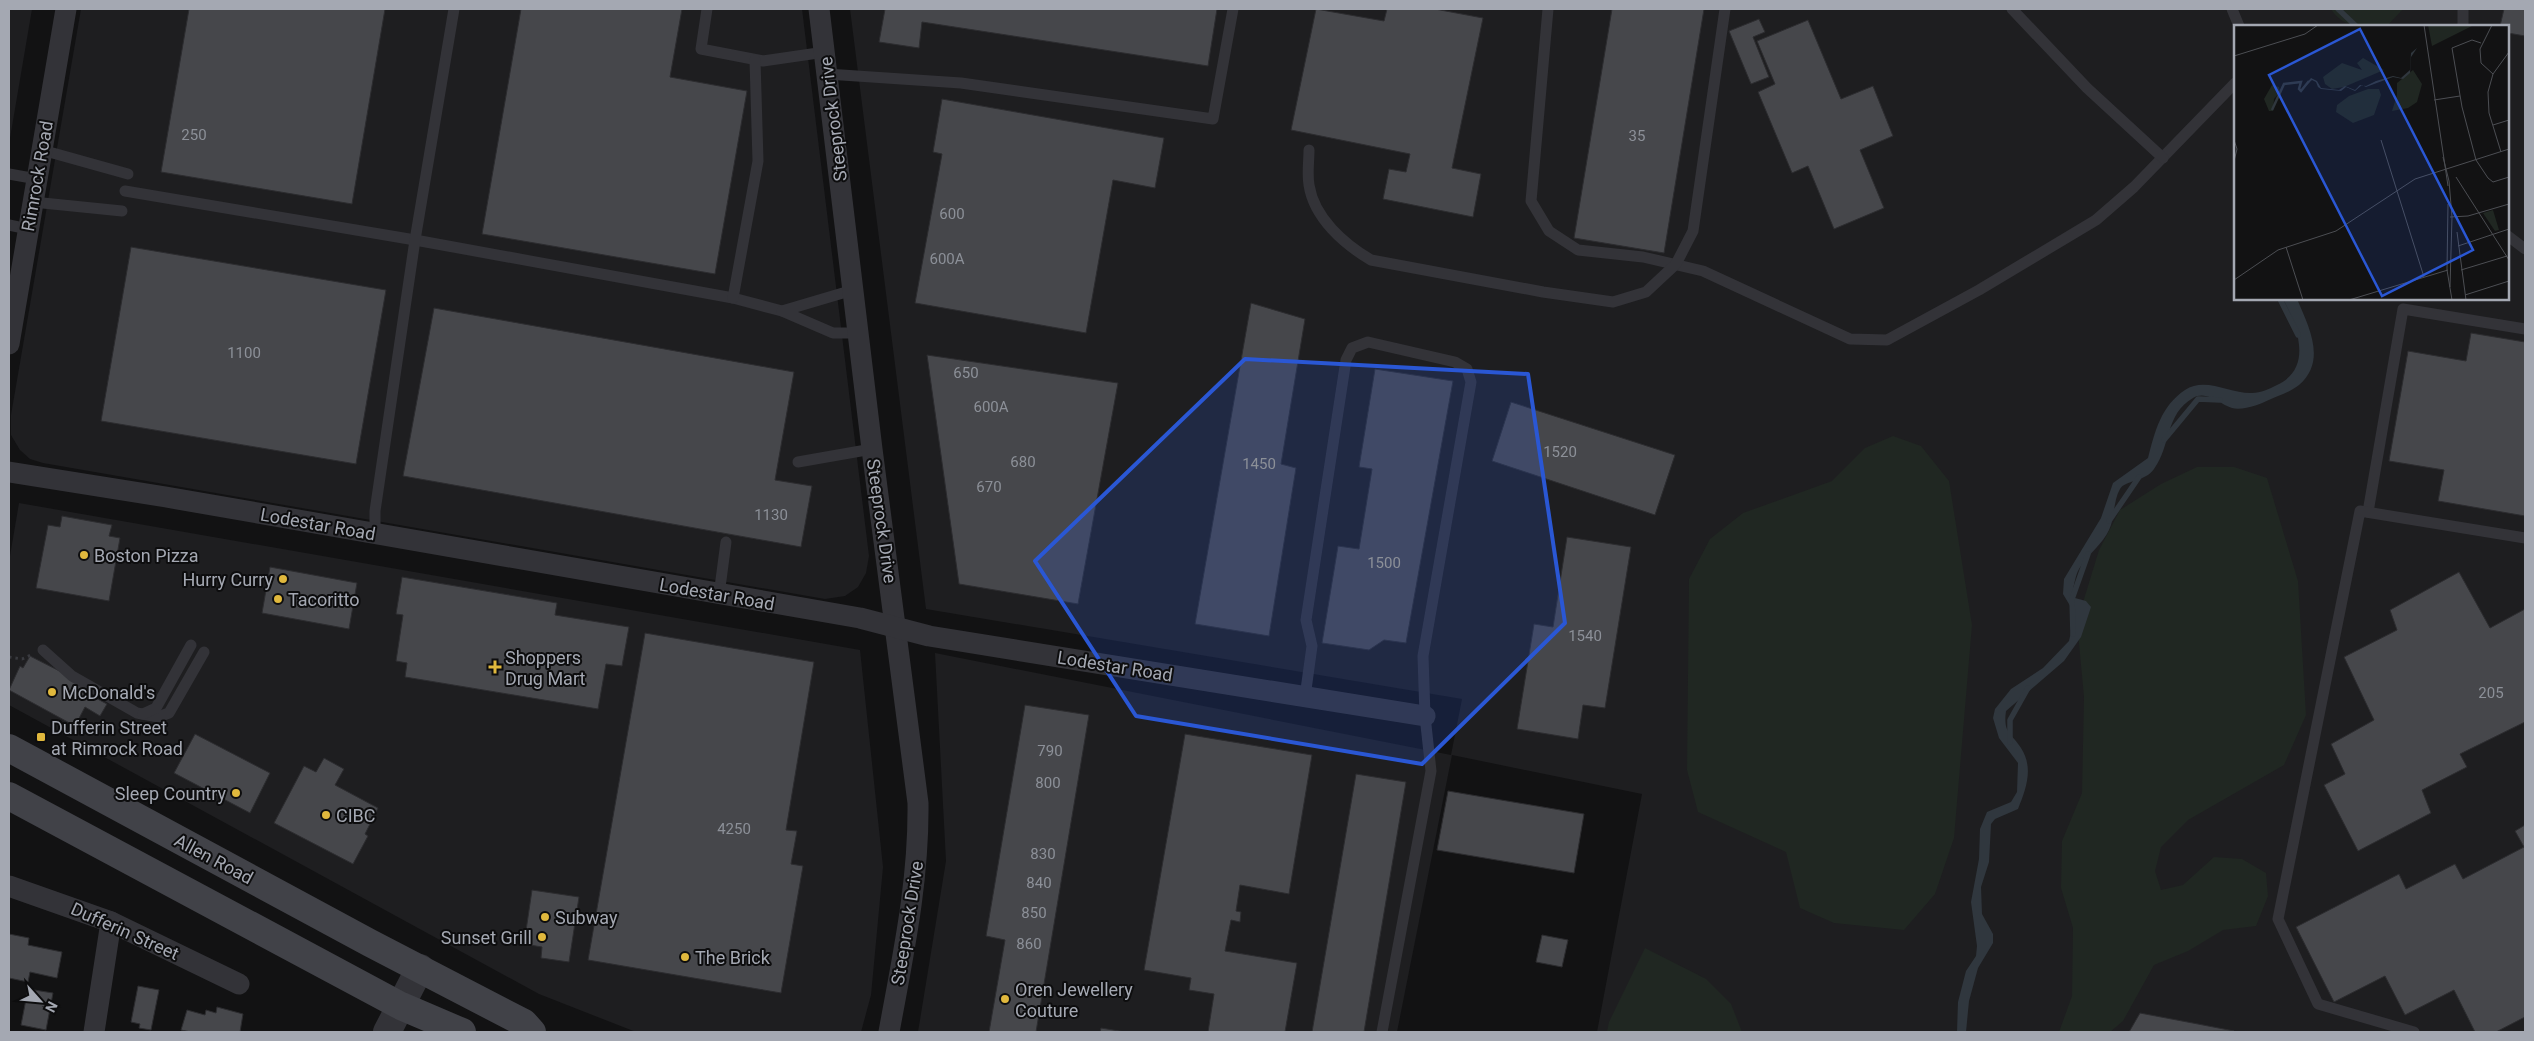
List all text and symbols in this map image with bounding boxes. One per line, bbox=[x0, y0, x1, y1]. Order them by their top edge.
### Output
inset map bbox=[2234, 25, 2509, 300]
street label: Steeprock Drive bbox=[815, 55, 851, 183]
street label: Rimrock Road bbox=[17, 119, 57, 233]
house number: 250 bbox=[181, 126, 207, 144]
house number: 35 bbox=[1629, 127, 1645, 145]
house number: 600 bbox=[939, 205, 965, 223]
house number: 600A bbox=[929, 250, 965, 268]
house number: 1100 bbox=[227, 344, 261, 362]
house number: 650 bbox=[953, 364, 979, 382]
house number: 600A bbox=[973, 398, 1009, 416]
house number: 1520 bbox=[1543, 443, 1577, 461]
house number: 680 bbox=[1010, 453, 1036, 471]
house number: 1450 bbox=[1242, 455, 1276, 473]
street label: Steeprock Drive bbox=[863, 457, 901, 585]
house number: 670 bbox=[976, 478, 1002, 496]
street label: Lodestar Road bbox=[259, 504, 377, 544]
house number: 1130 bbox=[754, 506, 788, 524]
place label: Boston Pizza bbox=[94, 545, 199, 566]
marker: Boston Pizza bbox=[78, 549, 90, 561]
house number: 1500 bbox=[1367, 554, 1401, 572]
place label: Hurry Curry bbox=[182, 569, 273, 590]
marker: Hurry Curry bbox=[277, 573, 289, 585]
street label: Lodestar Road bbox=[658, 574, 776, 614]
place label: Tacoritto bbox=[288, 589, 360, 610]
marker: Tacoritto bbox=[272, 593, 284, 605]
house number: 1540 bbox=[1568, 627, 1602, 645]
place label: Shoppers Drug Mart bbox=[505, 647, 585, 689]
street label: Lodestar Road bbox=[1056, 647, 1174, 685]
marker: Shoppers Drug Mart bbox=[489, 661, 501, 673]
place label: McDonald's bbox=[62, 682, 155, 703]
house number: 205 bbox=[2478, 684, 2504, 702]
marker: McDonald's bbox=[46, 686, 58, 698]
place label: Dufferin Street at Rimrock Road bbox=[51, 717, 183, 759]
marker: Dufferin Street at Rimrock Road bbox=[35, 731, 47, 743]
house number: 790 bbox=[1037, 742, 1063, 760]
house number: 800 bbox=[1035, 774, 1061, 792]
place label: Sleep Country bbox=[115, 783, 226, 804]
marker: Sleep Country bbox=[230, 787, 242, 799]
place label: CIBC bbox=[336, 805, 376, 826]
marker: CIBC bbox=[320, 809, 332, 821]
house number: 4250 bbox=[717, 820, 751, 838]
street label: Allen Road bbox=[171, 830, 257, 888]
house number: 830 bbox=[1030, 845, 1056, 863]
street label: Steeprock Drive bbox=[887, 859, 927, 987]
house number: 840 bbox=[1026, 874, 1052, 892]
street label: Dufferin Street bbox=[68, 898, 182, 964]
house number: 850 bbox=[1021, 904, 1047, 922]
place label: Subway bbox=[555, 907, 618, 928]
marker: Subway bbox=[539, 911, 551, 923]
place label: Sunset Grill bbox=[441, 927, 532, 948]
marker: Sunset Grill bbox=[536, 931, 548, 943]
house number: 860 bbox=[1016, 935, 1042, 953]
place label: The Brick bbox=[695, 947, 771, 968]
marker: The Brick bbox=[679, 951, 691, 963]
north arrow bbox=[15, 976, 65, 1026]
place label: Oren Jewellery Couture bbox=[1015, 979, 1133, 1021]
marker: Oren Jewellery Couture bbox=[999, 993, 1011, 1005]
text: N bbox=[42, 999, 61, 1015]

